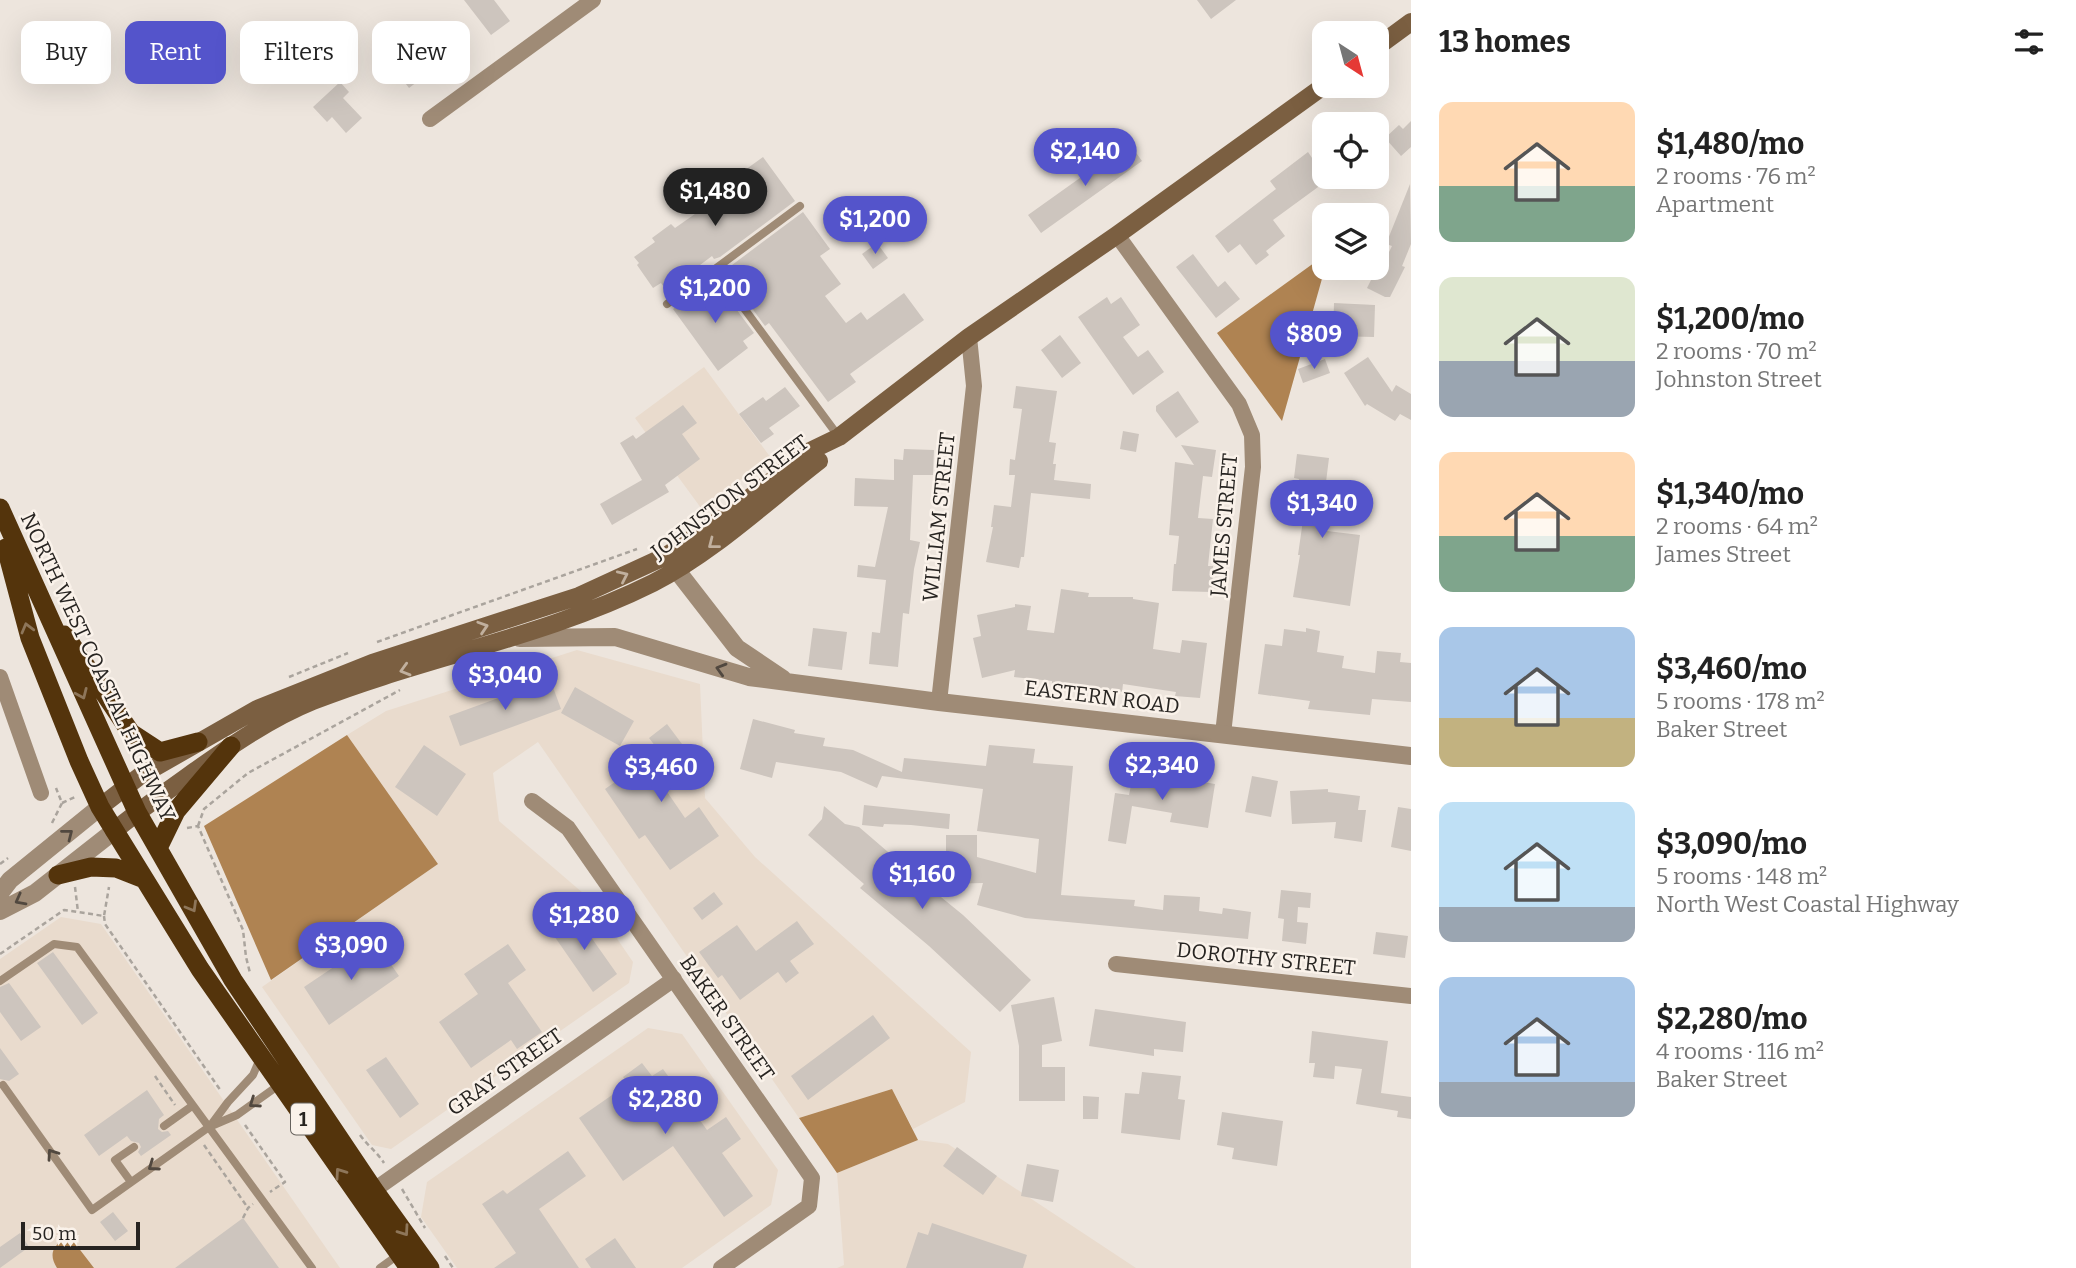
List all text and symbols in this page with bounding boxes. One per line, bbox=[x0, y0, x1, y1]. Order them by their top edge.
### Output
chip: Buy bbox=[21, 21, 111, 84]
chip: Rent bbox=[125, 21, 226, 84]
chip: Filters bbox=[240, 21, 358, 84]
chip: New bbox=[372, 21, 470, 84]
north arrow bbox=[1312, 21, 1390, 98]
map controls bbox=[1312, 21, 1389, 280]
icon: filters bbox=[2010, 23, 2048, 61]
text: 13 homes bbox=[1439, 24, 1571, 60]
button: locate bbox=[1312, 112, 1389, 189]
text: $1,480/mo bbox=[1656, 126, 1804, 162]
pin: $2,140 bbox=[1028, 128, 1142, 188]
icon: home bbox=[1495, 130, 1579, 214]
text: $2,140 bbox=[1050, 137, 1120, 165]
text: 2 rooms · 76 m² bbox=[1656, 162, 1816, 190]
pin: $1,480 bbox=[658, 168, 772, 228]
text: $1,480 bbox=[679, 177, 751, 205]
text: Apartment bbox=[1656, 190, 1774, 218]
pin: $1,200 bbox=[818, 196, 932, 256]
button: layers bbox=[1312, 203, 1389, 280]
text: $1,200 bbox=[839, 205, 911, 233]
pin: $1,200 bbox=[658, 266, 772, 325]
text: $1,200 bbox=[679, 274, 751, 302]
text: $1,200/mo bbox=[1656, 301, 1805, 337]
icon: home bbox=[1495, 305, 1579, 389]
pin: $809 bbox=[1273, 312, 1355, 371]
text: $809 bbox=[1286, 320, 1342, 348]
text: 2 rooms · 70 m² bbox=[1656, 337, 1817, 365]
text: Johnston Street bbox=[1656, 365, 1822, 393]
street label: JOHNSTON STREET bbox=[645, 429, 814, 565]
street label: WILLIAM STREET bbox=[917, 431, 961, 603]
street label: JAMES STREET bbox=[1205, 452, 1243, 599]
text: $1,340/mo bbox=[1656, 476, 1804, 512]
pin: $1,340 bbox=[1265, 480, 1379, 540]
icon: home bbox=[1495, 480, 1579, 564]
text: $1,340 bbox=[1286, 489, 1358, 517]
street label: NORTH WEST COASTAL HIGHWAY bbox=[15, 509, 181, 826]
text: 2 rooms · 64 m² bbox=[1656, 512, 1818, 540]
one-way arrow bbox=[708, 535, 720, 548]
text: James Street bbox=[1656, 540, 1791, 568]
one-way arrow bbox=[615, 570, 628, 584]
one-way arrow bbox=[476, 621, 488, 636]
one-way arrow bbox=[21, 623, 36, 635]
text: $3,460/mo bbox=[1656, 651, 1807, 687]
pin: $3,040 bbox=[448, 652, 562, 712]
icon: home bbox=[1495, 655, 1579, 739]
text: $3,040 bbox=[468, 661, 542, 689]
one-way arrow bbox=[399, 662, 411, 676]
one-way arrow bbox=[716, 662, 728, 677]
street label: EASTERN ROAD bbox=[1023, 675, 1181, 719]
one-way arrow bbox=[74, 687, 88, 699]
text: 5 rooms · 178 m² bbox=[1656, 687, 1825, 715]
text: Baker Street bbox=[1656, 715, 1787, 743]
pin: $2,340 bbox=[1105, 742, 1219, 802]
pin: $3,460 bbox=[604, 744, 718, 804]
text: $2,340 bbox=[1125, 751, 1199, 779]
text: $3,460 bbox=[624, 753, 698, 781]
text: $3,090/mo bbox=[1656, 826, 1807, 862]
one-way arrow bbox=[61, 829, 73, 842]
icon: home bbox=[1495, 830, 1579, 914]
pin: $1,160 bbox=[865, 852, 979, 911]
text: $1,160 bbox=[888, 860, 956, 888]
text: 5 rooms · 148 m² bbox=[1656, 862, 1827, 890]
text: North West Coastal Highway bbox=[1656, 890, 1959, 918]
one-way arrow bbox=[15, 892, 28, 906]
pin: $1,280 bbox=[527, 892, 641, 952]
one-way arrow bbox=[183, 899, 196, 912]
text: $1,280 bbox=[548, 901, 620, 929]
pin: $3,090 bbox=[294, 922, 408, 982]
text: $3,090 bbox=[314, 931, 388, 959]
street label: DOROTHY STREET bbox=[1175, 937, 1357, 981]
street label: BAKER STREET bbox=[674, 950, 780, 1086]
text: $2,280/mo bbox=[1656, 1001, 1808, 1037]
icon: home bbox=[1495, 1005, 1579, 1089]
street label: GRAY STREET bbox=[442, 1023, 568, 1121]
text: 4 rooms · 116 m² bbox=[1656, 1037, 1824, 1065]
text: Baker Street bbox=[1656, 1065, 1787, 1093]
pin: $2,280 bbox=[608, 1076, 722, 1136]
text: $2,280 bbox=[628, 1085, 702, 1113]
one-way arrow bbox=[249, 1095, 262, 1107]
road number: 1 bbox=[291, 1104, 315, 1134]
one-way arrow bbox=[48, 1149, 60, 1162]
one-way arrow bbox=[148, 1158, 161, 1170]
one-way arrow bbox=[336, 1168, 348, 1181]
scale bar bbox=[21, 1219, 140, 1251]
text: 50 m bbox=[32, 1222, 76, 1245]
one-way arrow bbox=[395, 1223, 408, 1236]

